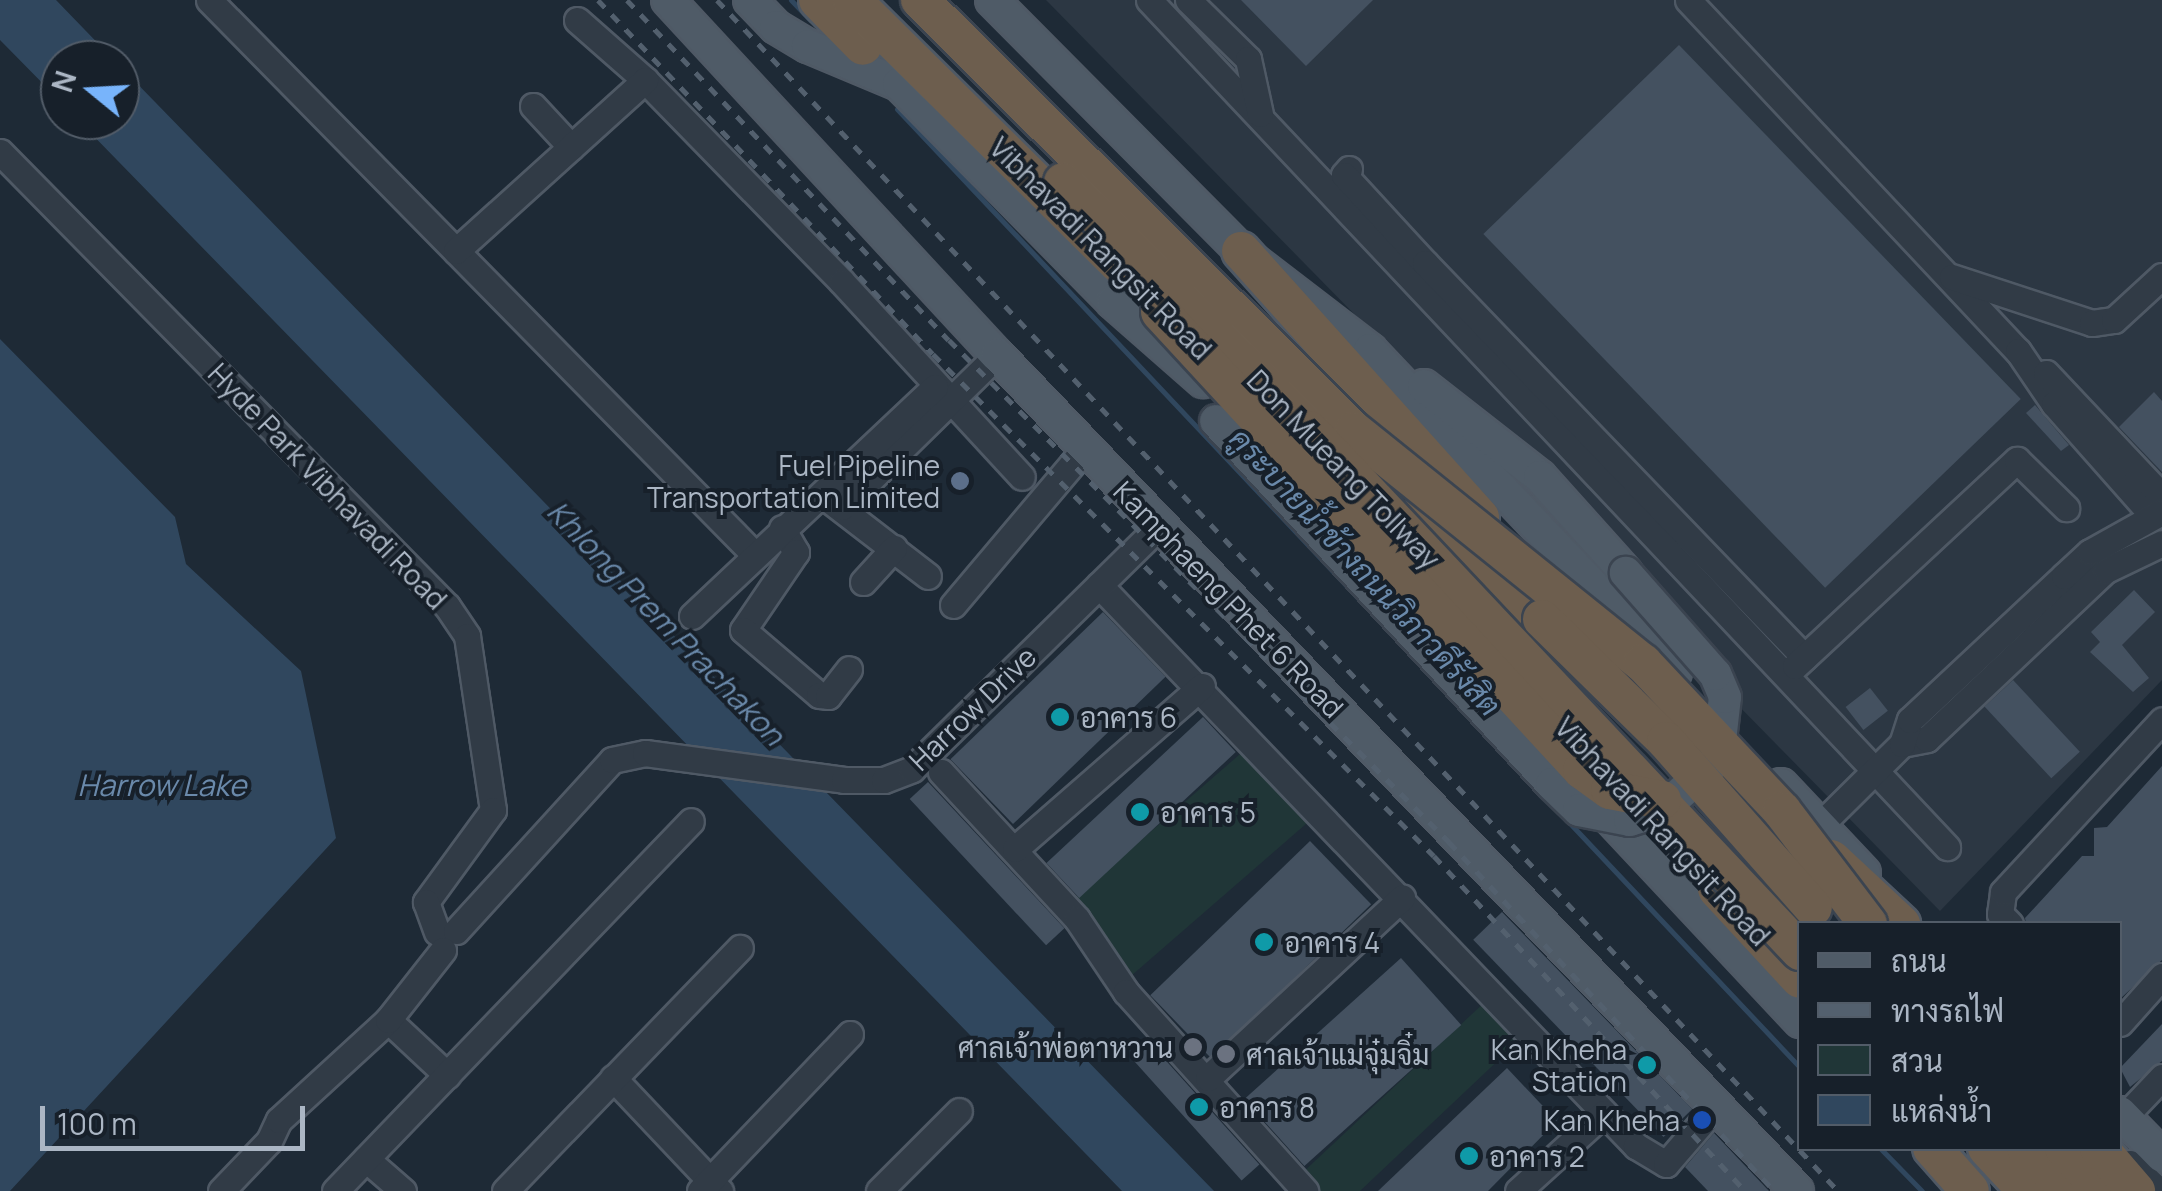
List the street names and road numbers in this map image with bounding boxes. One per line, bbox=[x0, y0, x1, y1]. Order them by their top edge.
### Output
street label: Vibhavadi Rangsit Road bbox=[983, 130, 1219, 366]
street label: Hyde Park Vibhavadi Road bbox=[202, 356, 454, 616]
street label: Don Mueang Tollway bbox=[1241, 363, 1447, 575]
street label: Kamphaeng Phet 6 Road bbox=[1107, 474, 1351, 724]
street label: Harrow Drive bbox=[902, 639, 1042, 777]
street label: Vibhavadi Rangsit Road bbox=[1549, 710, 1777, 952]

